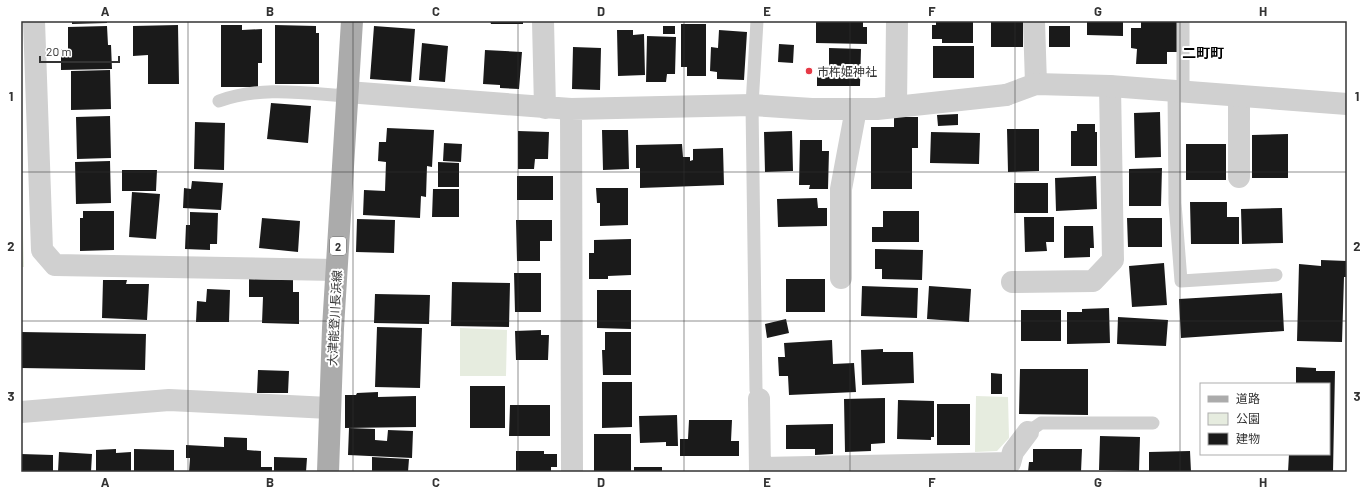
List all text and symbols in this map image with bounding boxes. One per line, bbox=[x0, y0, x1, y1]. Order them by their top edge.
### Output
text: A bbox=[101, 3, 110, 19]
text: B bbox=[266, 3, 274, 19]
text: C bbox=[432, 3, 440, 19]
text: D bbox=[597, 3, 605, 19]
text: E bbox=[763, 3, 771, 19]
text: F bbox=[928, 3, 936, 19]
text: G bbox=[1094, 3, 1102, 19]
text: H bbox=[1259, 3, 1267, 19]
scale bar bbox=[40, 38, 119, 64]
text: 20 m bbox=[46, 44, 72, 58]
district label: 二町町 bbox=[1182, 44, 1224, 61]
place label: 市杵姫神社 bbox=[817, 64, 877, 78]
marker: 市杵姫神社 bbox=[804, 66, 814, 76]
text: 1 bbox=[9, 88, 13, 104]
text: 1 bbox=[1355, 88, 1359, 104]
road number: 2 bbox=[330, 237, 346, 255]
text: 2 bbox=[7, 238, 15, 254]
text: 2 bbox=[1353, 238, 1361, 254]
street label: 大津能登川長浜線 bbox=[324, 270, 344, 366]
legend bbox=[1200, 383, 1330, 455]
text: 3 bbox=[7, 388, 15, 404]
text: 3 bbox=[1353, 388, 1361, 404]
text: 道路 bbox=[1236, 391, 1260, 405]
text: 公園 bbox=[1236, 411, 1260, 425]
text: 建物 bbox=[1236, 431, 1260, 445]
text: A bbox=[101, 474, 110, 490]
text: B bbox=[266, 474, 274, 490]
text: C bbox=[432, 474, 440, 490]
text: D bbox=[597, 474, 605, 490]
text: E bbox=[763, 474, 771, 490]
text: F bbox=[928, 474, 936, 490]
text: G bbox=[1094, 474, 1102, 490]
text: H bbox=[1259, 474, 1267, 490]

